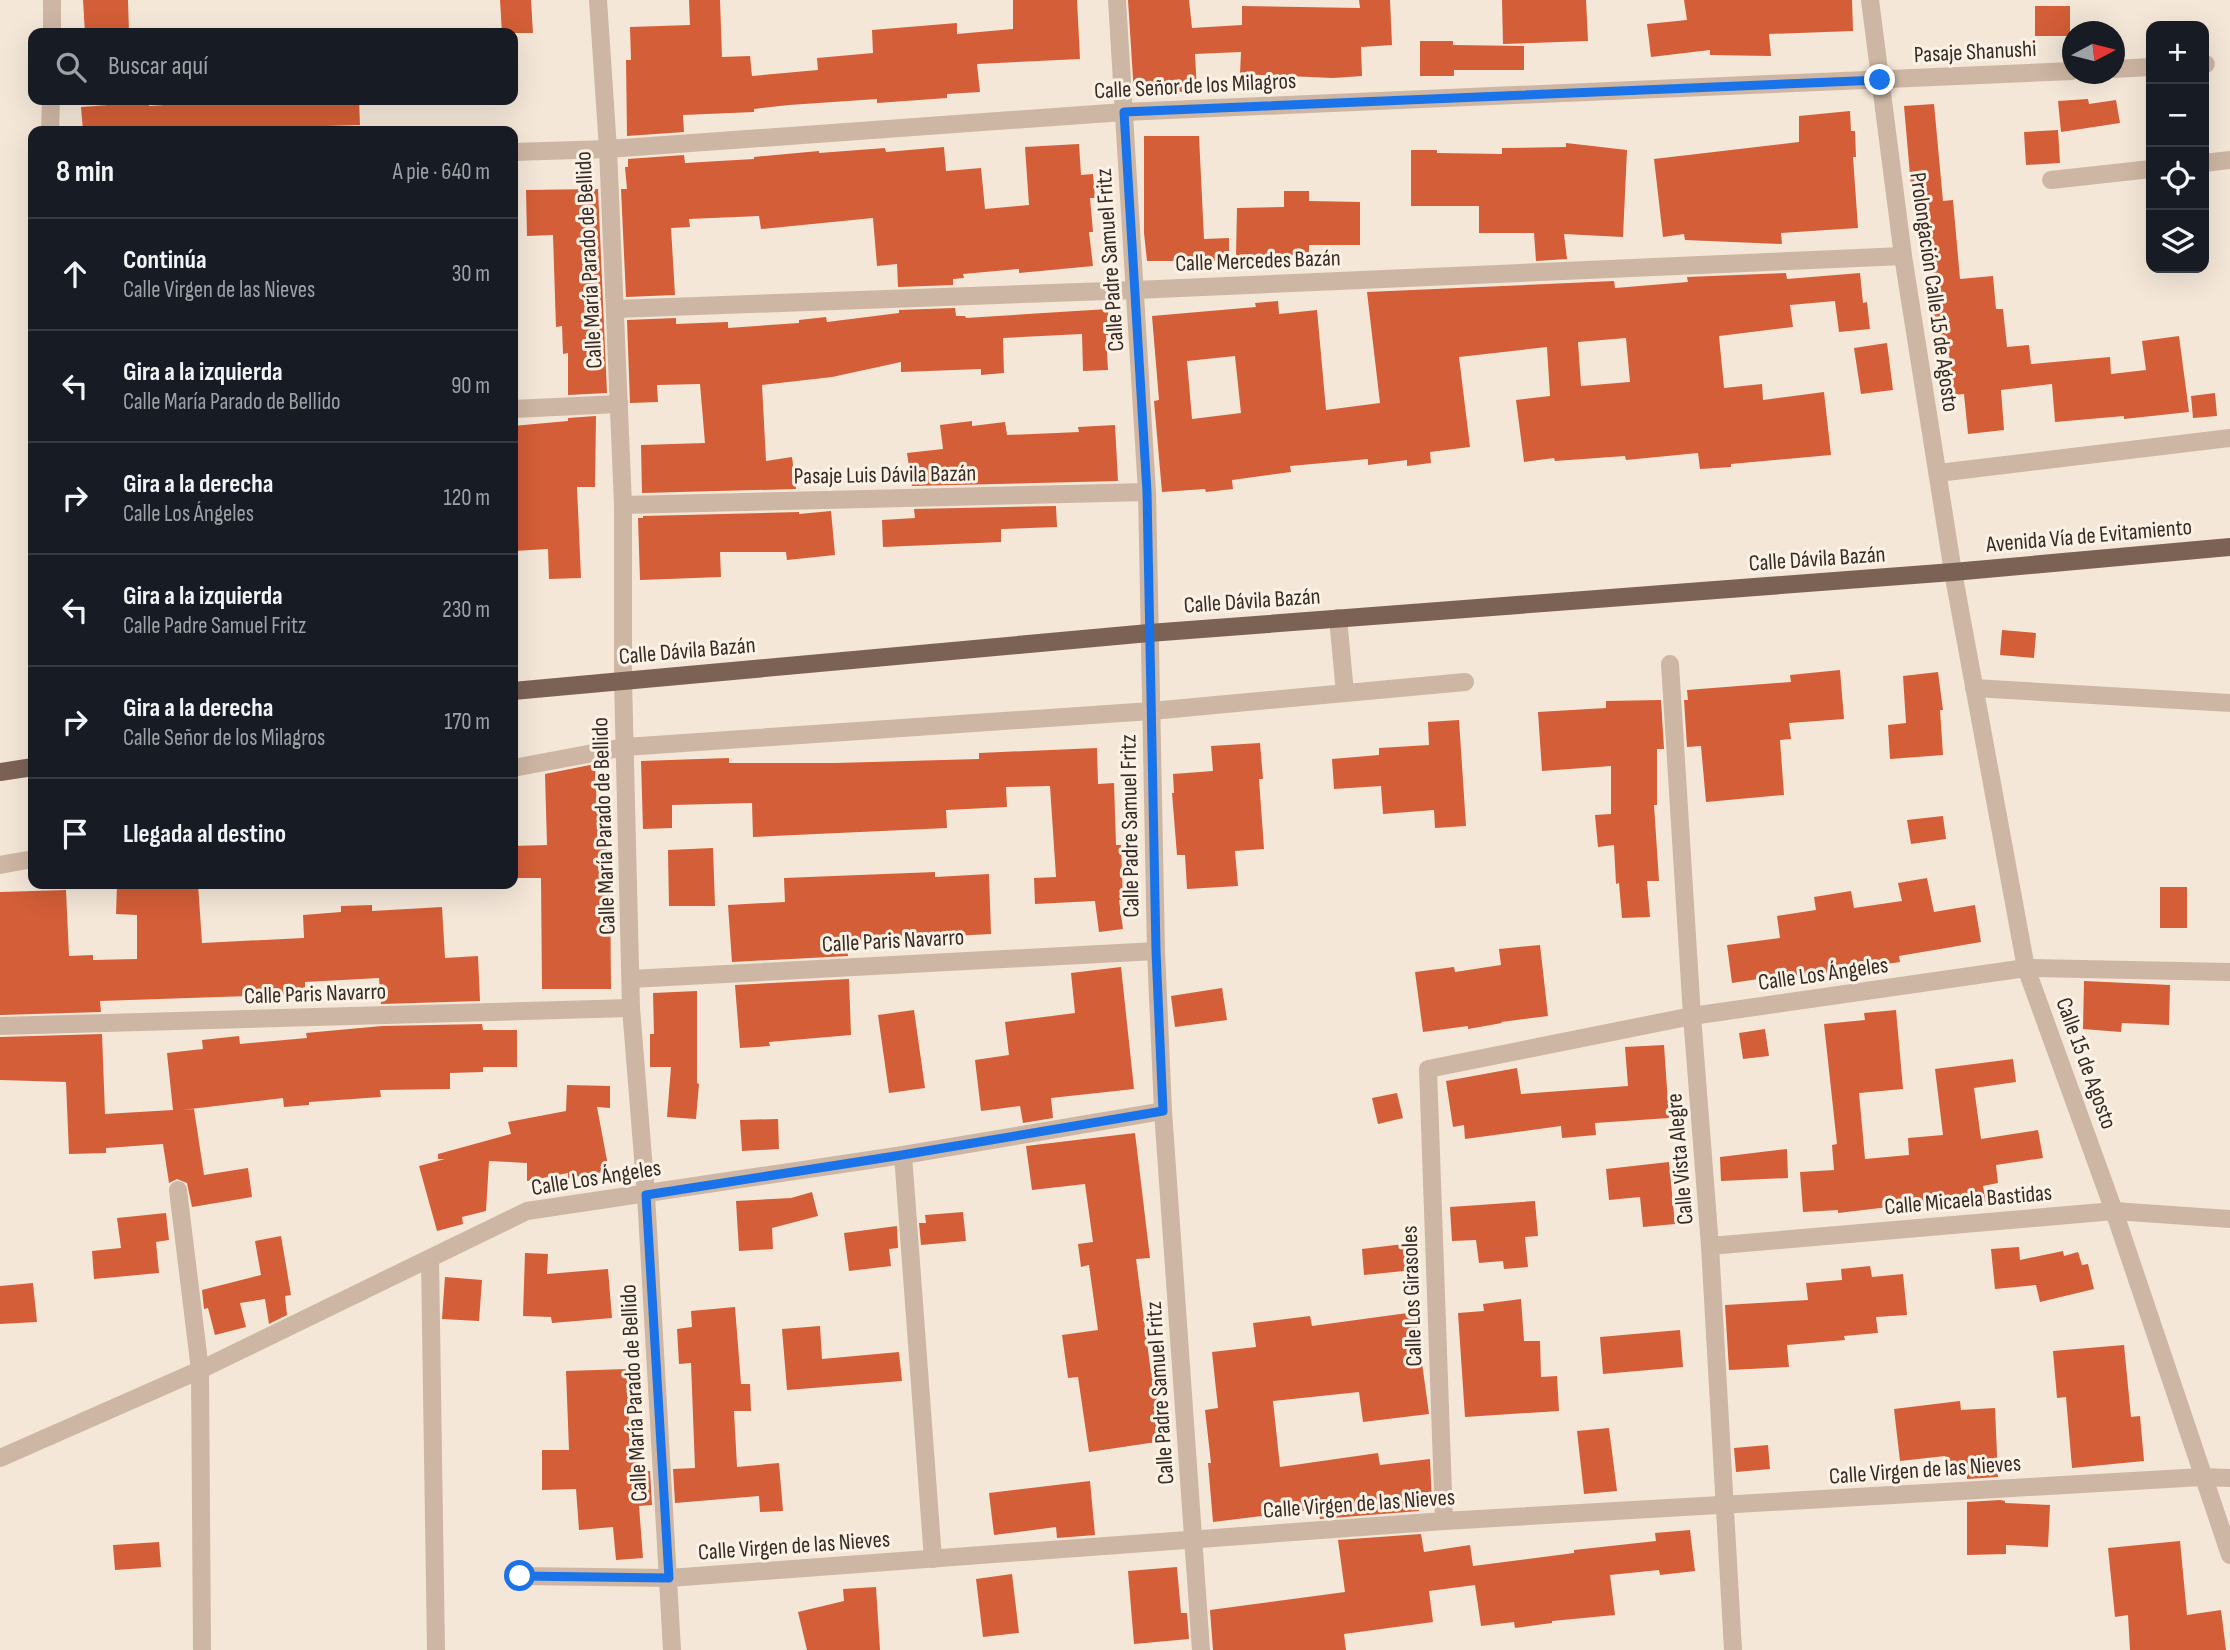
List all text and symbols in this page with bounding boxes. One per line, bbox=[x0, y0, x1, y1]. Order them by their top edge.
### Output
north arrow bbox=[2062, 21, 2125, 84]
map controls bbox=[2146, 21, 2209, 273]
button: + bbox=[2146, 21, 2209, 84]
search box bbox=[28, 28, 518, 105]
street label: Pasaje Shanushi bbox=[1913, 35, 2037, 69]
icon: search bbox=[52, 48, 90, 86]
text: Buscar aquí bbox=[108, 51, 208, 82]
route end bbox=[1864, 64, 1895, 95]
street label: Calle Señor de los Milagros bbox=[1093, 67, 1297, 105]
button: − bbox=[2146, 84, 2209, 147]
button: locate bbox=[2146, 147, 2209, 210]
street label: Calle María Parado de Bellido bbox=[569, 151, 609, 369]
text: 8 min bbox=[56, 154, 114, 190]
text: A pie · 640 m bbox=[393, 158, 490, 186]
street label: Calle Padre Samuel Fritz bbox=[1090, 168, 1130, 352]
street label: Prolongación Calle 15 de Agosto bbox=[1903, 171, 1965, 414]
button: layers bbox=[2146, 210, 2209, 273]
street label: Calle Mercedes Bazán bbox=[1175, 244, 1341, 278]
text: Continúa bbox=[123, 245, 207, 276]
icon: ahead bbox=[56, 255, 94, 293]
text: 30 m bbox=[452, 260, 490, 288]
text: Calle Virgen de las Nieves bbox=[123, 276, 315, 304]
text: Gira a la izquierda bbox=[123, 357, 283, 388]
icon: left bbox=[56, 367, 94, 405]
text: 90 m bbox=[451, 372, 490, 400]
text: Calle María Parado de Bellido bbox=[123, 388, 341, 416]
street label: Pasaje Luis Dávila Bazán bbox=[794, 459, 977, 491]
text: Gira a la derecha bbox=[123, 469, 273, 500]
icon: right bbox=[56, 479, 94, 517]
text: 120 m bbox=[444, 484, 490, 512]
text: Calle Los Ángeles bbox=[123, 500, 254, 528]
street label: Avenida Vía de Evitamiento bbox=[1984, 513, 2193, 559]
street label: Calle Dávila Bazán bbox=[1748, 540, 1886, 578]
text: Gira a la izquierda bbox=[123, 581, 283, 612]
street label: Calle Dávila Bazán bbox=[1183, 582, 1321, 620]
icon: left bbox=[56, 591, 94, 629]
text: 230 m bbox=[442, 596, 490, 624]
text: Calle Padre Samuel Fritz bbox=[123, 612, 306, 640]
street label: Calle Dávila Bazán bbox=[618, 631, 757, 671]
text: Gira a la derecha bbox=[123, 693, 273, 724]
icon: right bbox=[56, 703, 94, 741]
text: 170 m bbox=[444, 708, 490, 736]
street label: Calle María Parado de Bellido bbox=[586, 717, 622, 935]
text: Calle Señor de los Milagros bbox=[123, 724, 325, 752]
street label: Calle Padre Samuel Fritz bbox=[1114, 734, 1146, 918]
icon: arrive bbox=[56, 815, 94, 853]
text: Llegada al destino bbox=[123, 819, 286, 850]
street label: Calle Paris Navarro bbox=[821, 923, 965, 959]
street label: Calle Los Ángeles bbox=[1756, 951, 1890, 997]
street label: Calle Paris Navarro bbox=[243, 978, 387, 1010]
street label: Calle 15 de Agosto bbox=[2049, 994, 2123, 1133]
street label: Calle Vista Alegre bbox=[1660, 1092, 1700, 1226]
street label: Calle Los Ángeles bbox=[529, 1154, 663, 1202]
street label: Calle Micaela Bastidas bbox=[1883, 1179, 2053, 1221]
street label: Calle Los Girasoles bbox=[1396, 1225, 1428, 1367]
street label: Calle María Parado de Bellido bbox=[614, 1284, 654, 1502]
street label: Calle Padre Samuel Fritz bbox=[1140, 1301, 1180, 1485]
street label: Calle Virgen de las Nieves bbox=[1828, 1449, 2022, 1491]
street label: Calle Virgen de las Nieves bbox=[1262, 1483, 1456, 1525]
street label: Calle Virgen de las Nieves bbox=[697, 1525, 891, 1567]
route start bbox=[504, 1560, 535, 1591]

